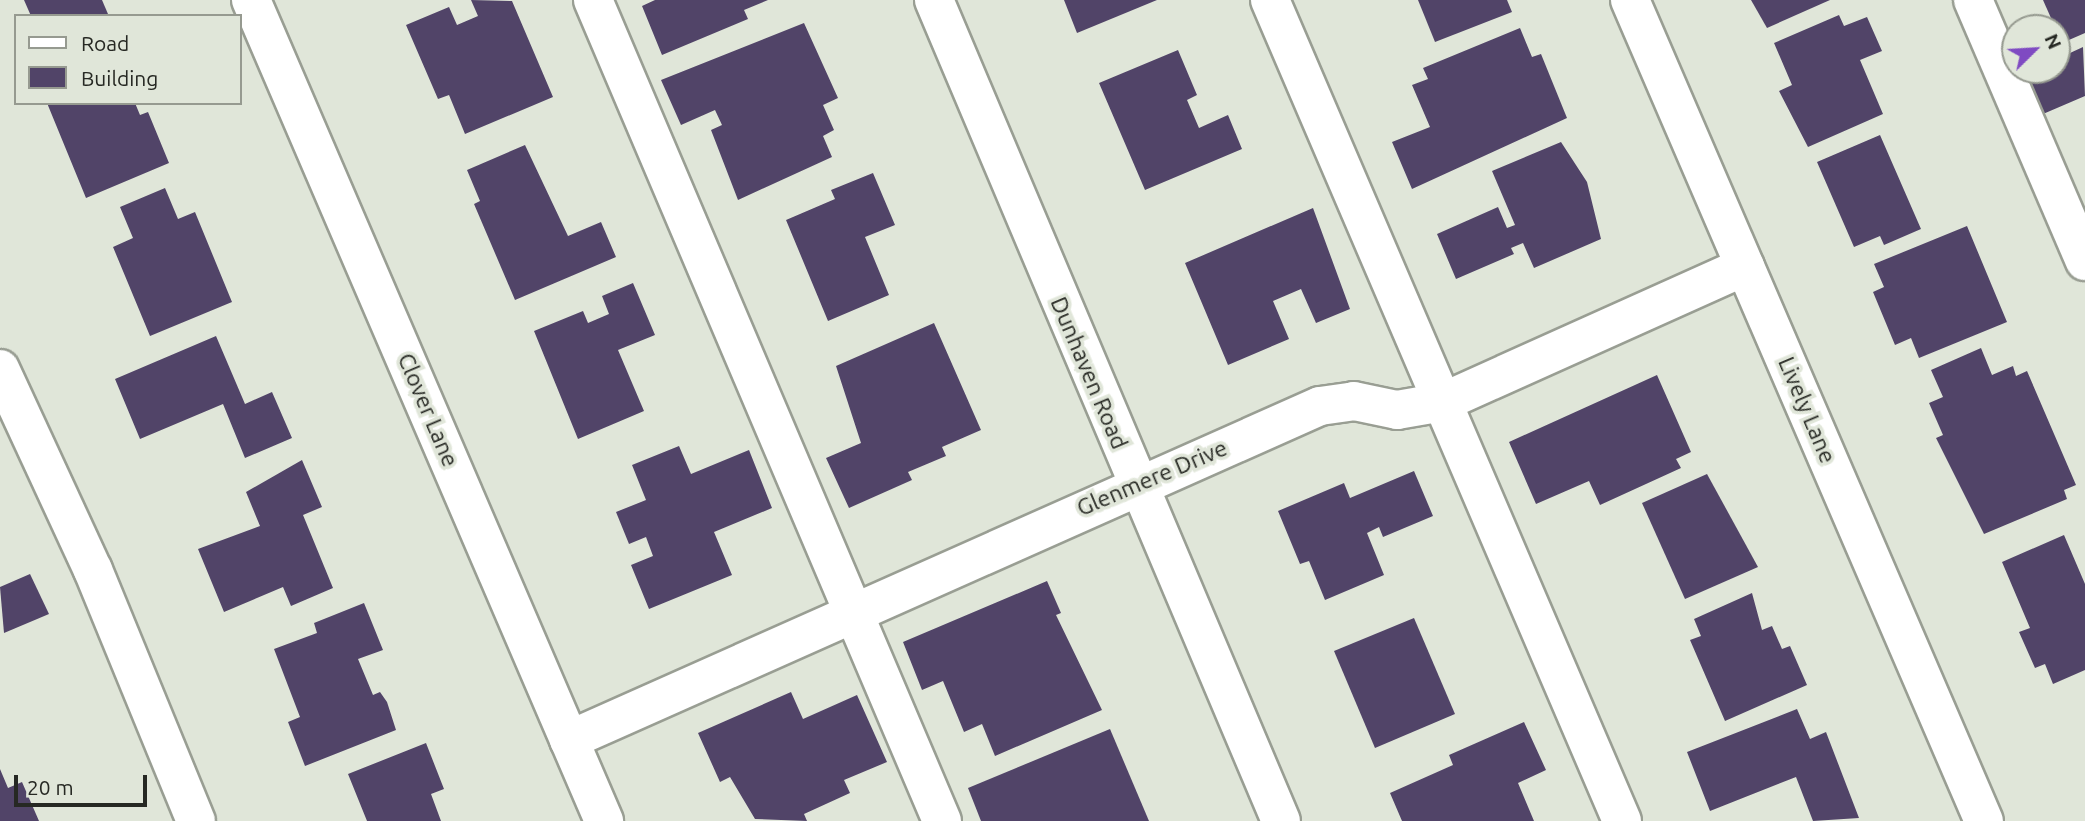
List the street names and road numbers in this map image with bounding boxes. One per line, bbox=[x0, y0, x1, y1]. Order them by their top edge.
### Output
street label: Dunhaven Road bbox=[1045, 293, 1133, 453]
street label: Clover Lane bbox=[392, 349, 464, 471]
street label: Lively Lane bbox=[1772, 353, 1842, 467]
street label: Glenmere Drive bbox=[1073, 434, 1231, 522]

